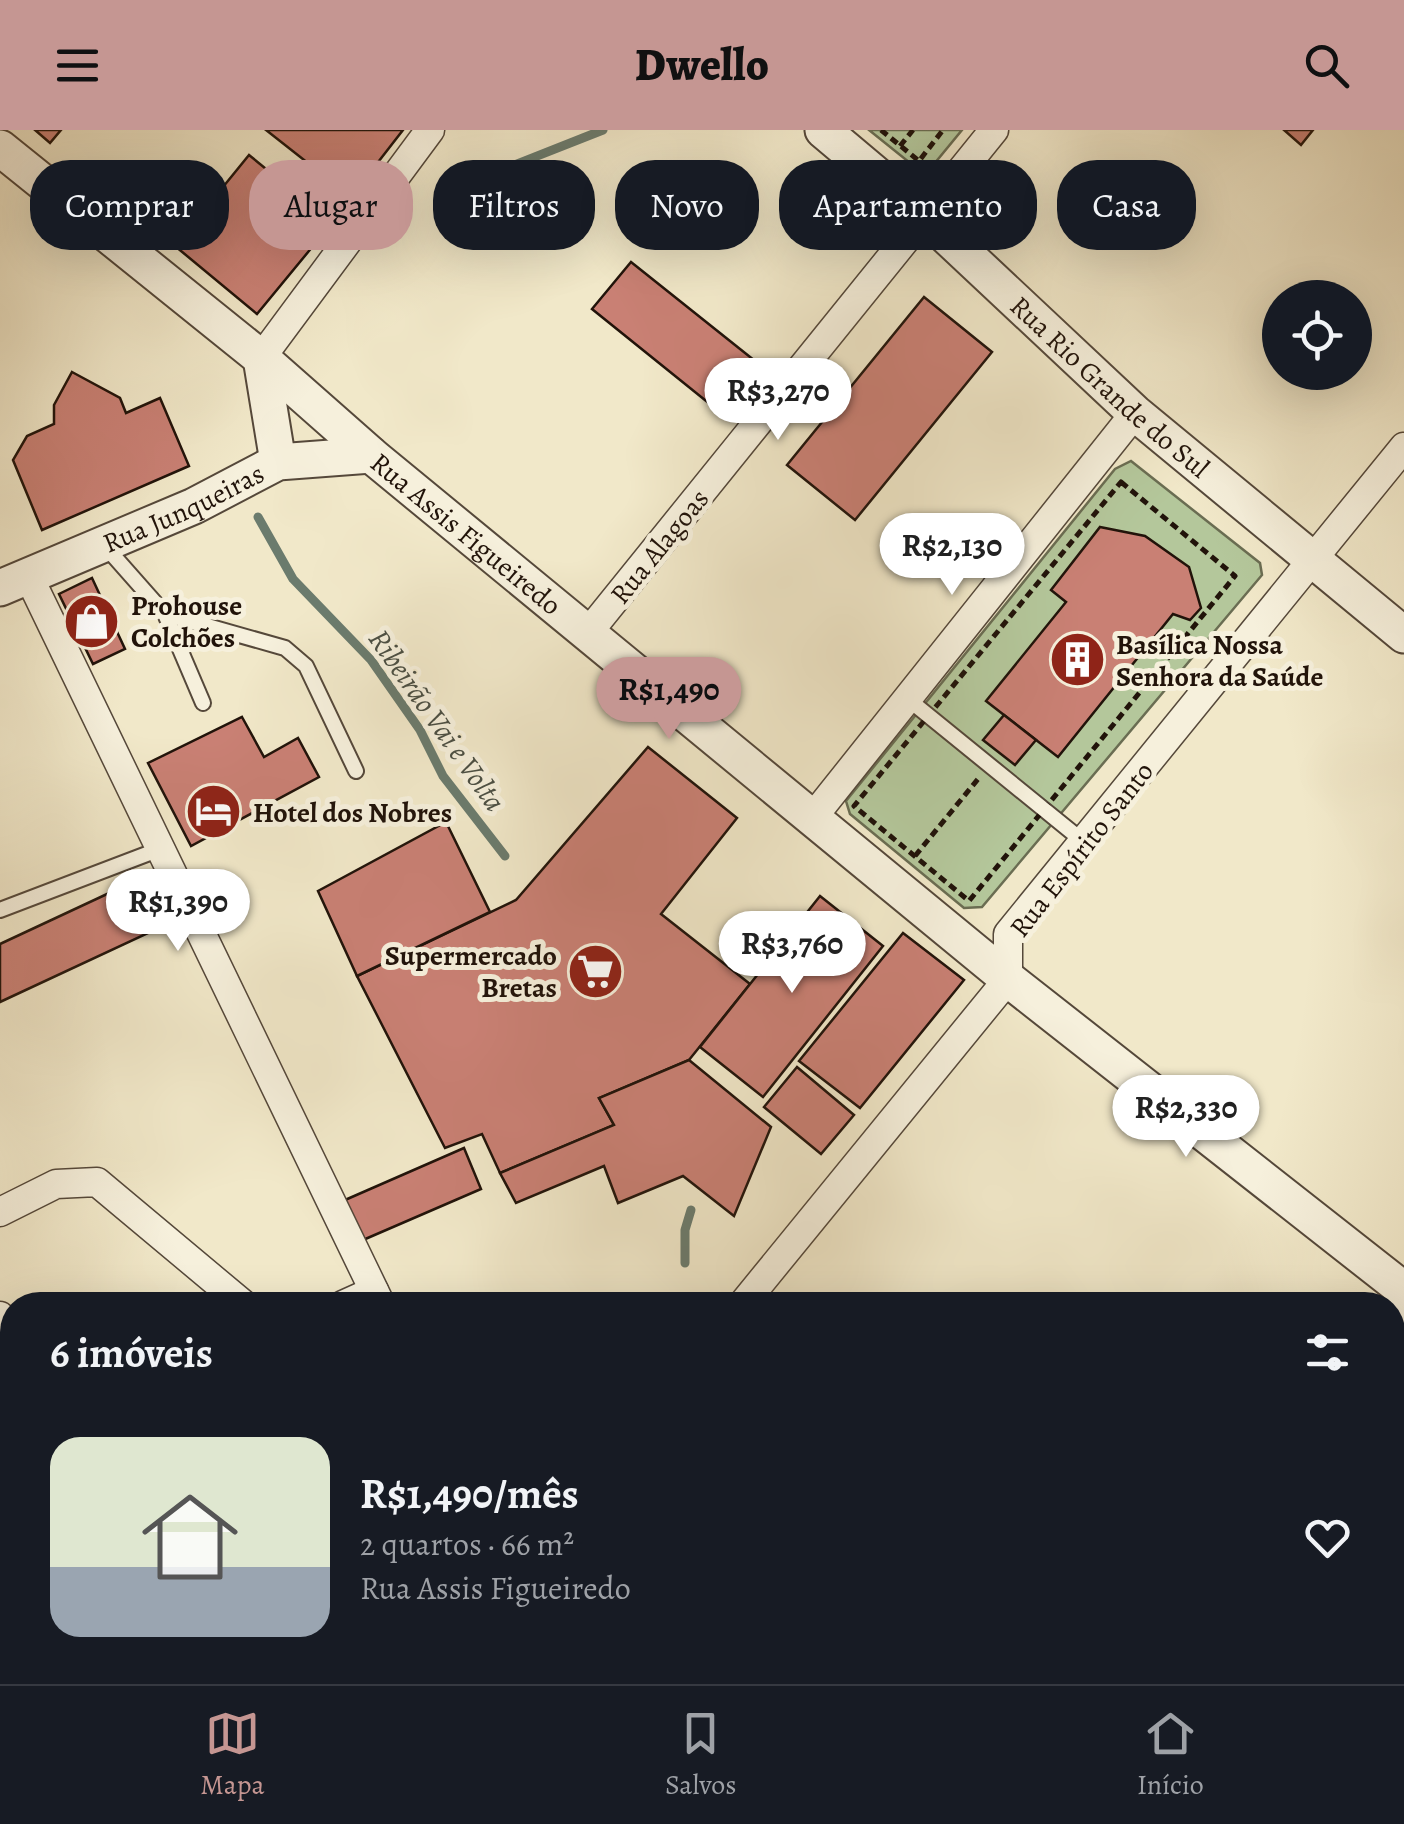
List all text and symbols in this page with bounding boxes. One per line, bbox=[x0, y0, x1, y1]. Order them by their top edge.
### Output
text: Dwello bbox=[635, 34, 769, 96]
icon: menu bbox=[50, 38, 105, 93]
icon: search bbox=[1299, 38, 1354, 93]
chip: Comprar bbox=[30, 160, 229, 250]
chip: Alugar bbox=[249, 160, 413, 250]
chip: Filtros bbox=[433, 160, 595, 250]
chip: Novo bbox=[615, 160, 759, 250]
chip: Apartamento bbox=[779, 160, 1037, 250]
chip: Casa bbox=[1057, 160, 1196, 250]
map controls bbox=[1262, 280, 1372, 390]
button: locate bbox=[1262, 280, 1372, 390]
street label: Rua Rio Grande do Sul bbox=[1002, 287, 1217, 487]
pin: R$3,270 bbox=[686, 358, 870, 443]
text: R$3,270 bbox=[726, 368, 830, 412]
street label: Rua Assis Figueiredo bbox=[362, 444, 569, 624]
street label: Rua Junqueiras bbox=[97, 455, 271, 562]
street label: Rua Alagoas bbox=[602, 481, 718, 612]
pin: R$2,130 bbox=[860, 513, 1044, 598]
text: R$2,130 bbox=[902, 523, 1002, 567]
place label: Prohouse Colchões bbox=[131, 587, 242, 657]
shop icon: Prohouse Colchões bbox=[62, 591, 122, 651]
water label: Ribeirão Vai e Volta bbox=[359, 621, 515, 819]
place label: Basílica Nossa Senhora da Saúde bbox=[1116, 626, 1324, 696]
building icon: Basílica Nossa Senhora da Saúde bbox=[1047, 630, 1107, 690]
pin: R$1,490 bbox=[577, 657, 761, 742]
text: R$1,490 bbox=[618, 667, 720, 711]
street label: Rua Espírito Santo bbox=[1001, 754, 1163, 946]
hotel icon: Hotel dos Nobres bbox=[184, 782, 244, 842]
place label: Hotel dos Nobres bbox=[253, 794, 452, 832]
pin: R$1,390 bbox=[86, 869, 270, 954]
text: R$1,390 bbox=[128, 879, 228, 923]
pin: R$3,760 bbox=[700, 911, 884, 996]
text: R$3,760 bbox=[741, 921, 843, 965]
place label: Supermercado Bretas bbox=[385, 937, 557, 1007]
supermarket icon: Supermercado Bretas bbox=[566, 941, 626, 1001]
pin: R$2,330 bbox=[1094, 1075, 1278, 1160]
text: R$2,330 bbox=[1134, 1085, 1238, 1129]
text: 6 imóveis bbox=[50, 1324, 213, 1381]
icon: filters bbox=[1300, 1325, 1355, 1380]
text: R$1,490/mês bbox=[360, 1465, 579, 1522]
icon: home bbox=[130, 1477, 250, 1597]
icon: heart bbox=[1300, 1510, 1355, 1565]
text: 2 quartos · 66 m² bbox=[360, 1522, 574, 1566]
text: Rua Assis Figueiredo bbox=[360, 1566, 631, 1610]
tab: Mapa bbox=[200, 1706, 265, 1804]
tab: Salvos bbox=[665, 1706, 736, 1804]
tab: Início bbox=[1137, 1706, 1204, 1804]

